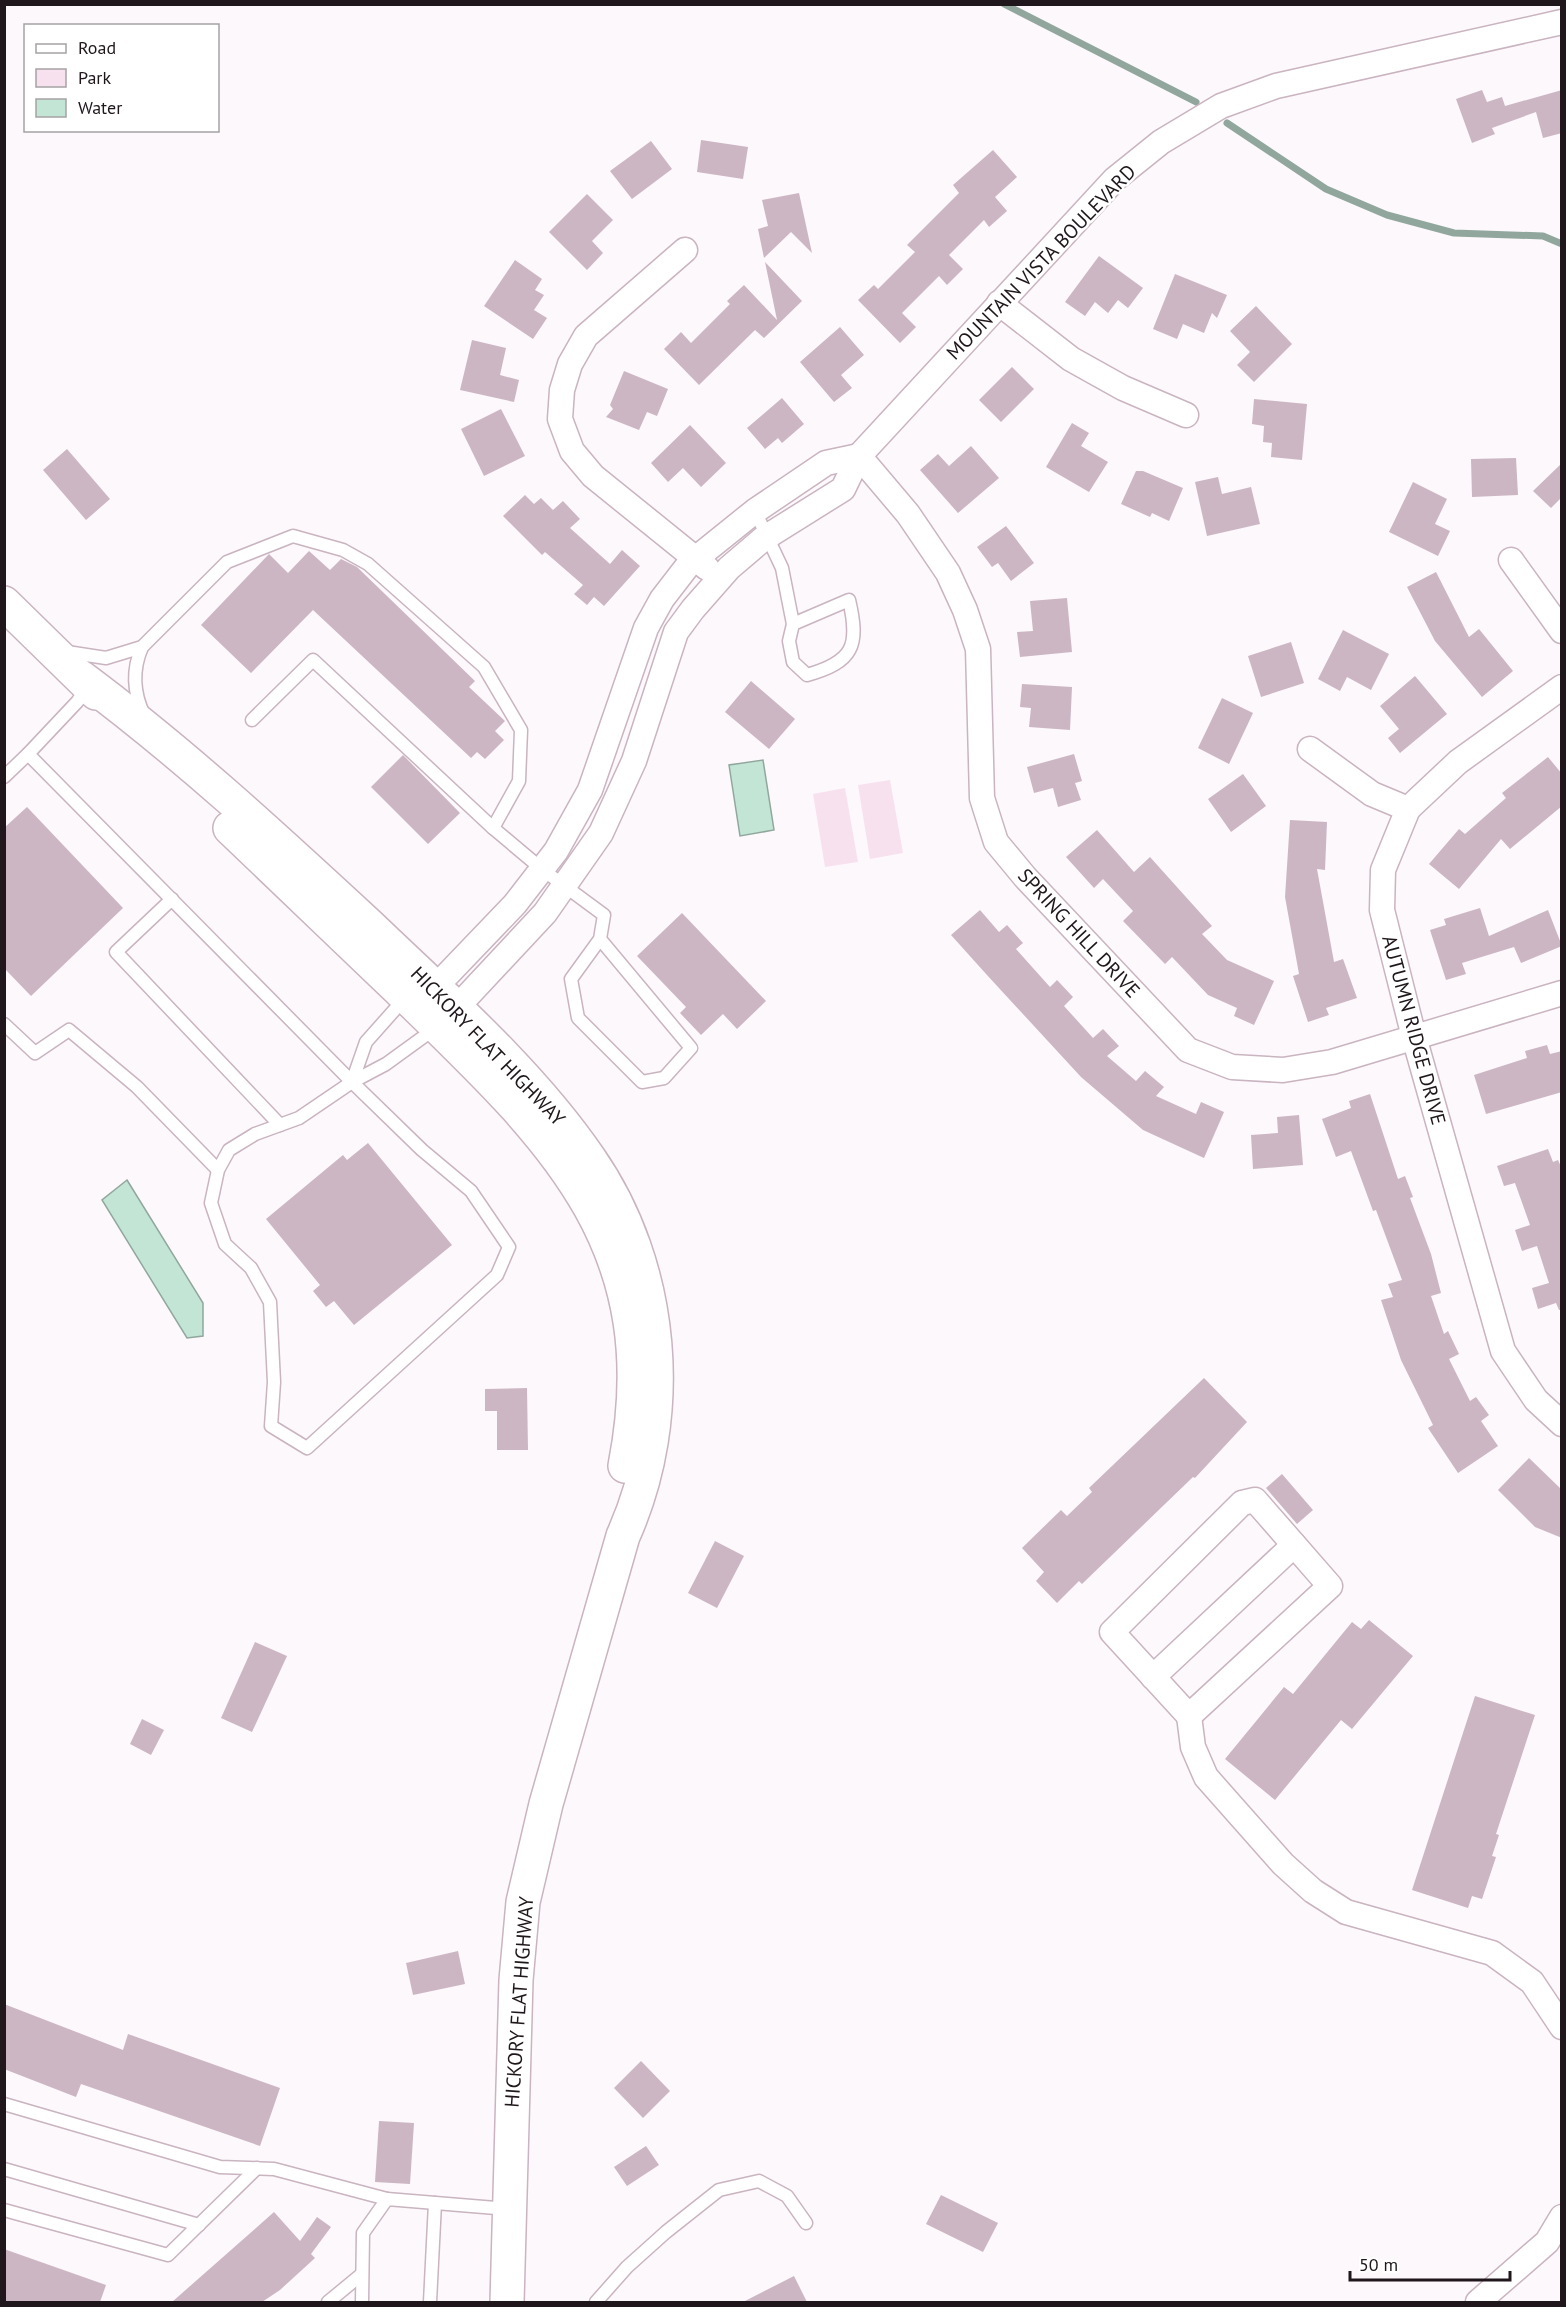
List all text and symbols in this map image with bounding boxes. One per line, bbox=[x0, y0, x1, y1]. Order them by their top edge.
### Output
legend bbox=[24, 24, 219, 132]
text: Road bbox=[78, 36, 116, 59]
text: Park bbox=[78, 66, 111, 89]
text: Water bbox=[78, 96, 122, 119]
street label: MOUNTAIN VISTA BOULEVARD bbox=[941, 159, 1141, 365]
street label: SPRING HILL DRIVE bbox=[1012, 863, 1146, 1003]
street label: AUTUMN RIDGE DRIVE bbox=[1376, 932, 1452, 1128]
street label: HICKORY FLAT HIGHWAY bbox=[405, 961, 571, 1132]
street label: HICKORY FLAT HIGHWAY bbox=[499, 1895, 539, 2108]
scale bar bbox=[1350, 2244, 1510, 2282]
text: 50 m bbox=[1359, 2253, 1398, 2276]

